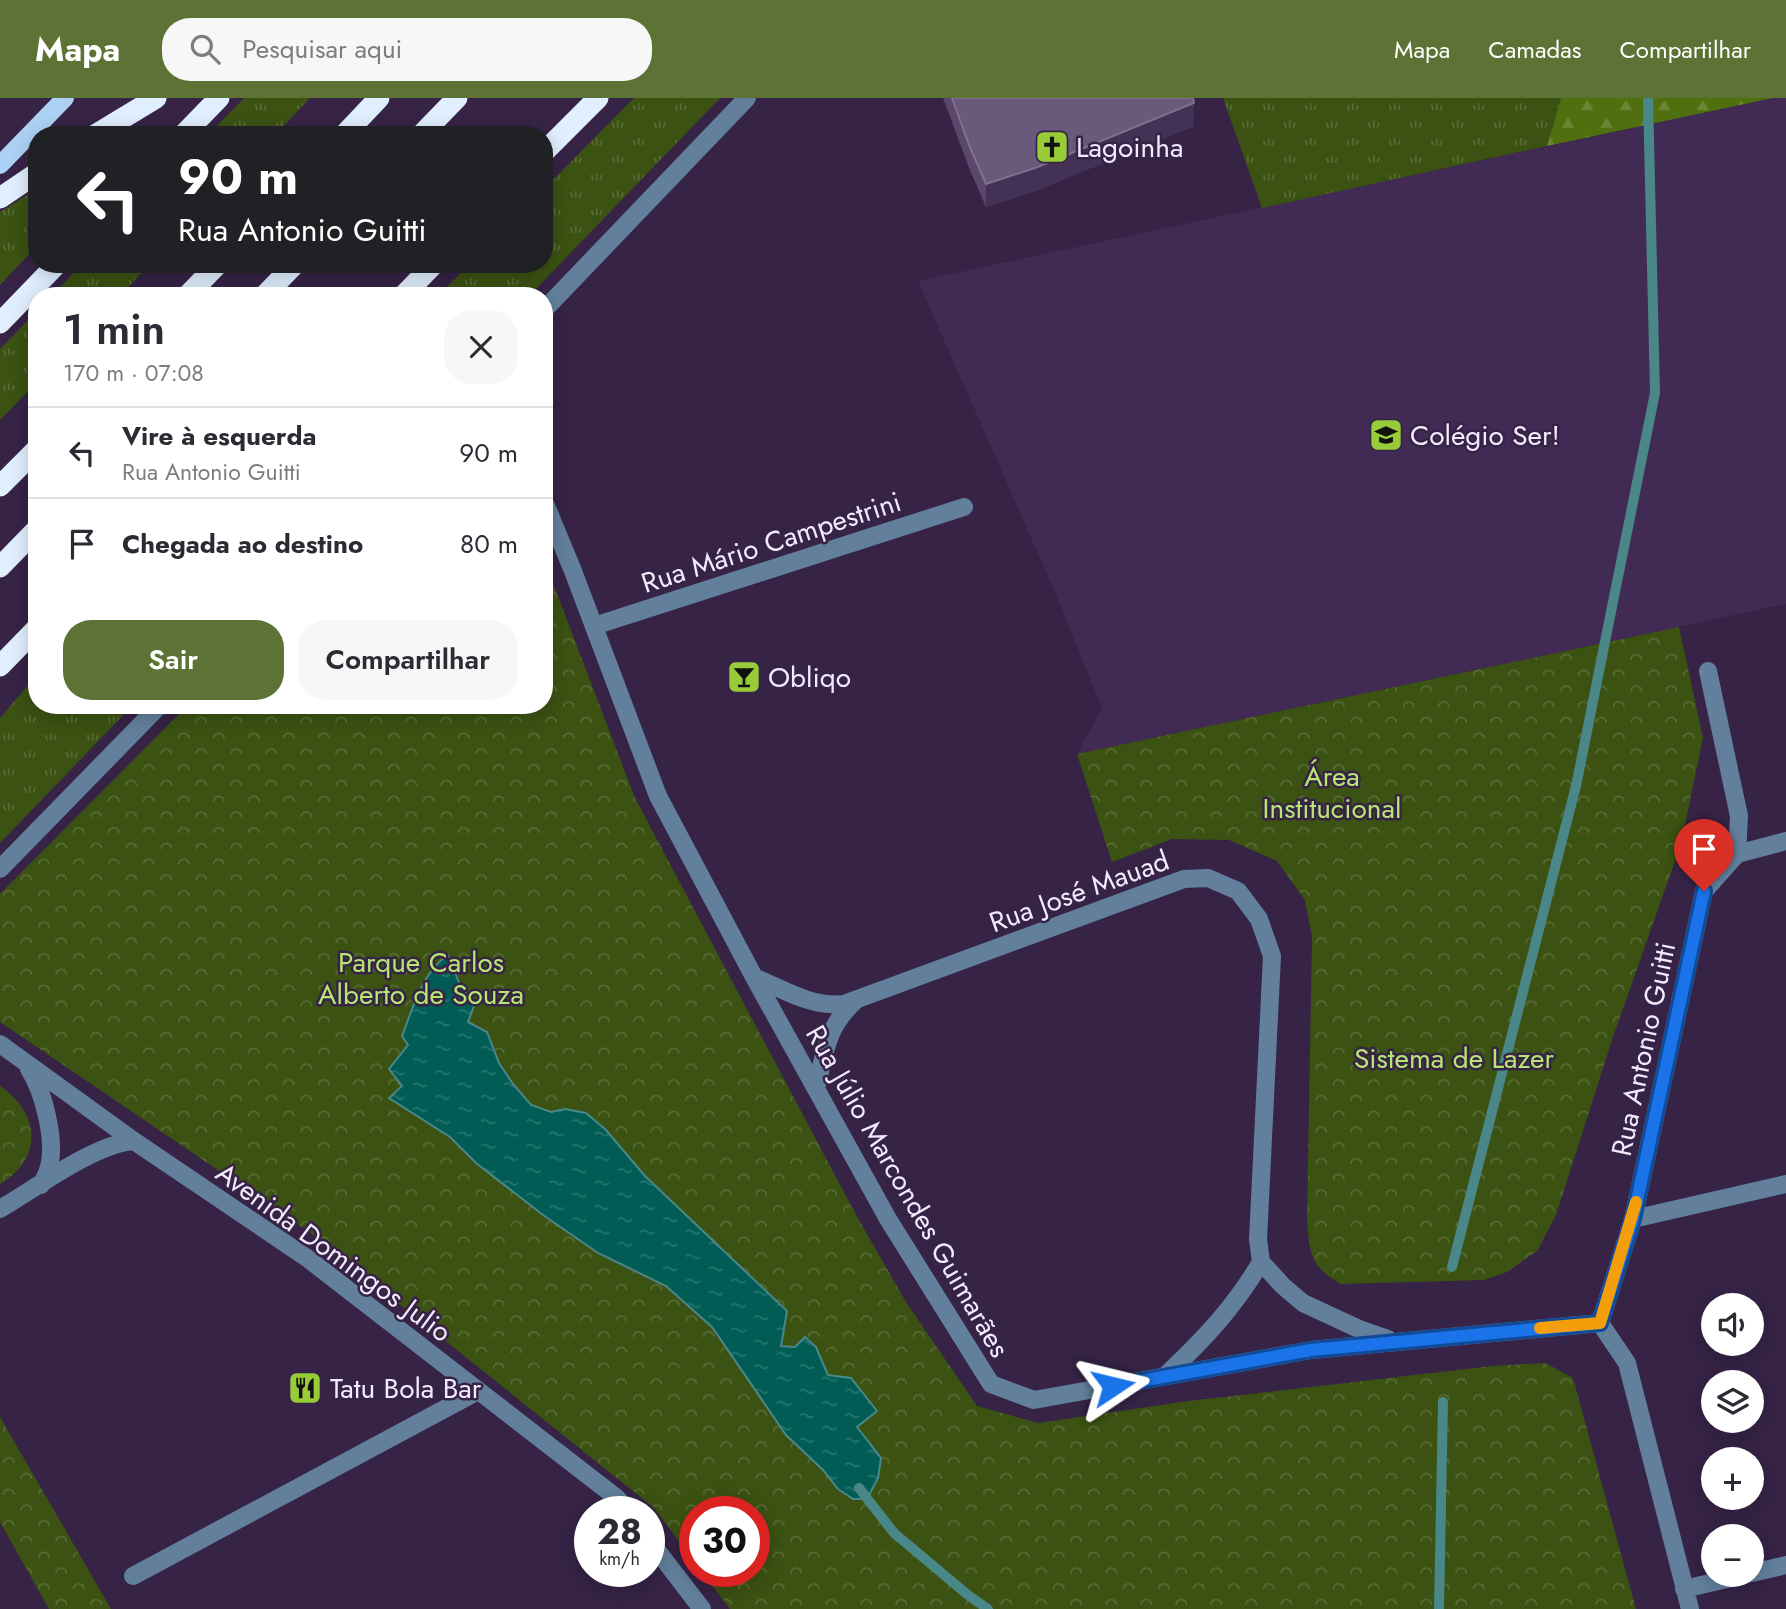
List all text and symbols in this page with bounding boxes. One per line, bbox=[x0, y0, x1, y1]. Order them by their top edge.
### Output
search box bbox=[162, 18, 652, 81]
text: Mapa bbox=[35, 26, 120, 73]
icon: search bbox=[186, 30, 224, 68]
text: Pesquisar aqui bbox=[242, 30, 402, 68]
text: Mapa bbox=[1394, 32, 1450, 67]
text: Camadas bbox=[1488, 32, 1581, 67]
text: Compartilhar bbox=[1619, 32, 1751, 67]
place label: Lagoinha bbox=[1076, 127, 1183, 168]
church icon: Lagoinha bbox=[1033, 128, 1071, 166]
text: 90 m bbox=[178, 142, 298, 212]
icon: left bbox=[63, 154, 154, 245]
text: Rua Antonio Guitti bbox=[178, 207, 427, 253]
text: 1 min bbox=[63, 299, 165, 360]
button: close bbox=[444, 310, 518, 384]
text: 170 m · 07:08 bbox=[63, 356, 204, 390]
place label: Colégio Ser! bbox=[1410, 415, 1560, 456]
school or university icon: Colégio Ser! bbox=[1367, 416, 1405, 454]
text: Vire à esquerda bbox=[122, 417, 317, 455]
icon: left bbox=[63, 434, 101, 472]
text: 90 m bbox=[459, 434, 518, 472]
text: Rua Antonio Guitti bbox=[122, 455, 301, 489]
street label: Rua Mário Campestrini bbox=[636, 481, 906, 604]
icon: arrive bbox=[63, 525, 101, 563]
text: Chegada ao destino bbox=[122, 525, 363, 563]
text: 80 m bbox=[460, 525, 518, 563]
button: Sair bbox=[63, 620, 284, 700]
button: Compartilhar bbox=[298, 620, 518, 700]
place label: Obliqo bbox=[768, 657, 851, 698]
bar icon: Obliqo bbox=[725, 658, 763, 696]
park label: Área Institucional bbox=[1263, 756, 1401, 829]
pin bbox=[1674, 819, 1734, 891]
icon: arrive bbox=[1685, 830, 1723, 868]
street label: Rua José Mauad bbox=[984, 840, 1175, 943]
street label: Rua Antonio Guitti bbox=[1601, 938, 1686, 1160]
park label: Parque Carlos Alberto de Souza bbox=[318, 942, 524, 1015]
street label: Rua Júlio Marcondes Guimarães bbox=[795, 1017, 1020, 1365]
park label: Sistema de Lazer bbox=[1354, 1038, 1554, 1079]
street label: Avenida Domingos Julio bbox=[207, 1153, 460, 1352]
map controls bbox=[1701, 1293, 1764, 1587]
button: sound bbox=[1701, 1293, 1764, 1356]
position arrow bbox=[1076, 1349, 1150, 1423]
place label: Tatu Bola Bar bbox=[330, 1368, 482, 1409]
restaurant icon: Tatu Bola Bar bbox=[286, 1369, 324, 1407]
button: layers bbox=[1701, 1370, 1764, 1433]
button: + bbox=[1701, 1447, 1764, 1510]
speed limit sign: 30 bbox=[679, 1496, 770, 1587]
text: 28 bbox=[597, 1507, 642, 1557]
button: − bbox=[1701, 1524, 1764, 1587]
text: km/h bbox=[599, 1546, 640, 1572]

